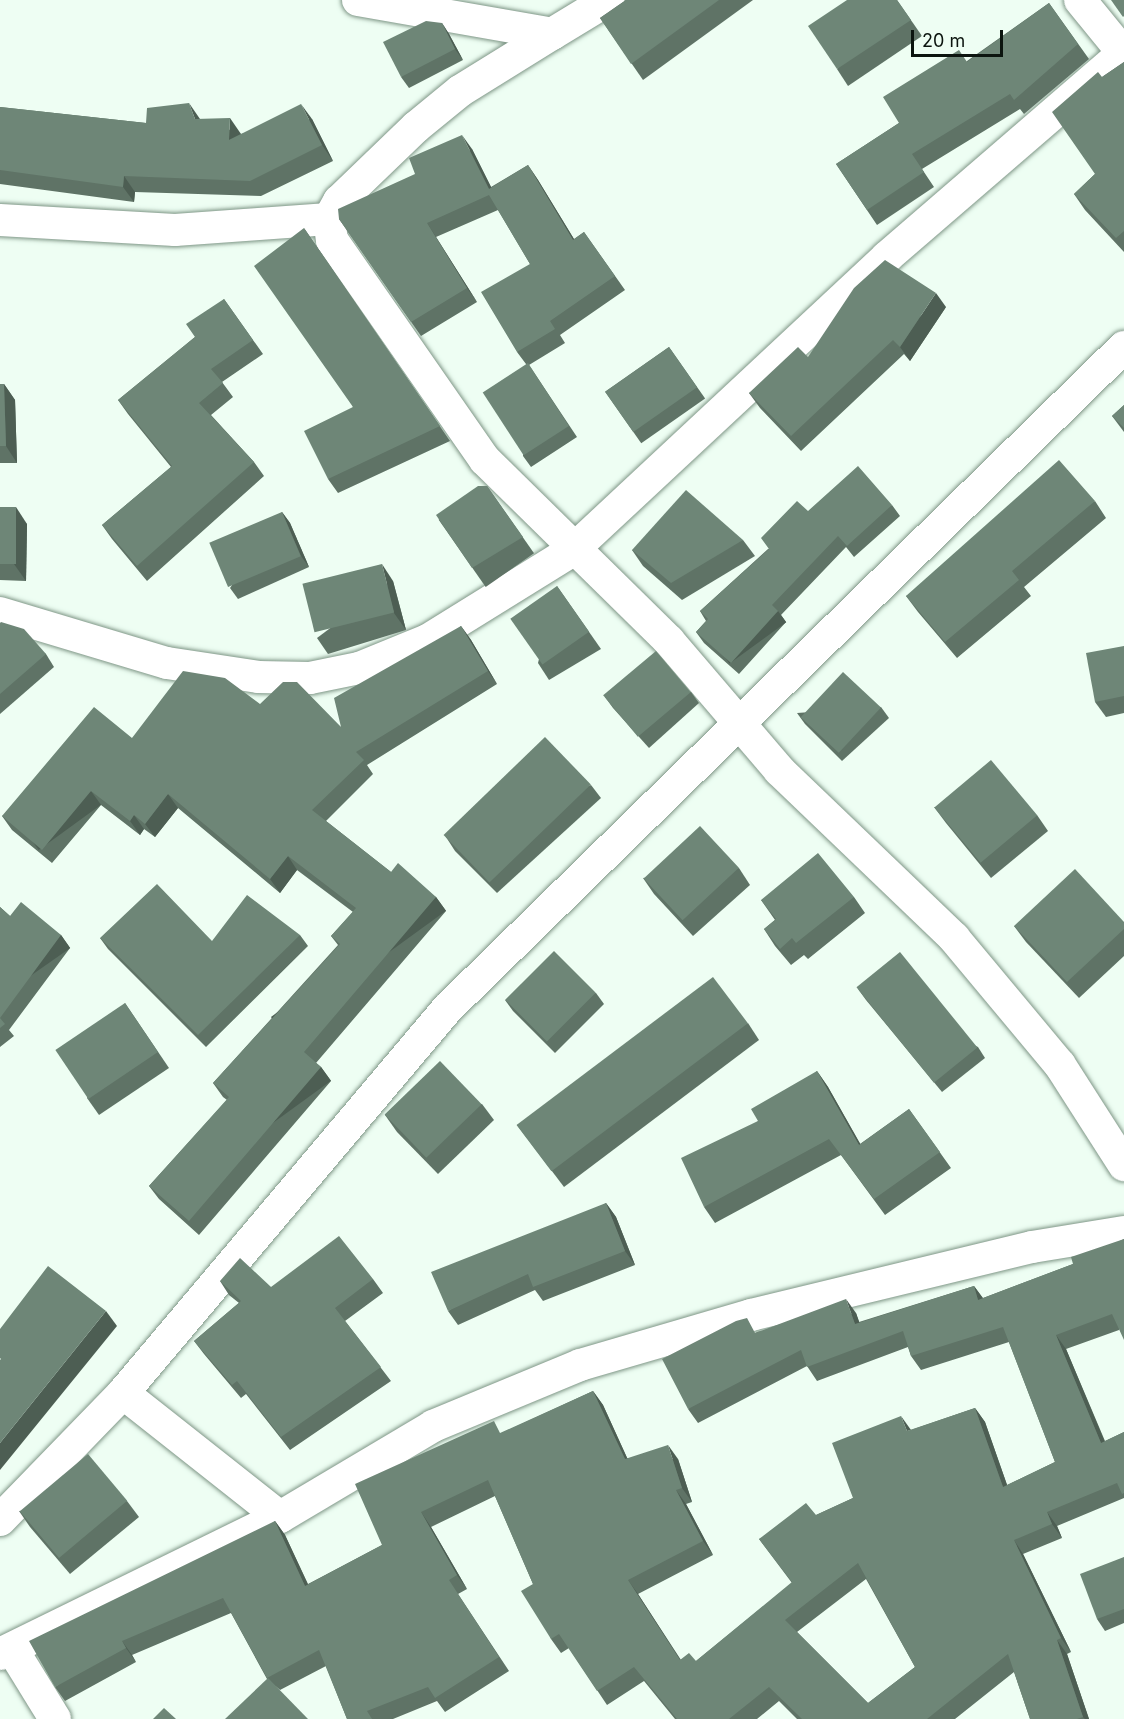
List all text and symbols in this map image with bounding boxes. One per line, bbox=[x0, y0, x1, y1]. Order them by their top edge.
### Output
scale bar bbox=[914, 18, 1006, 56]
text: 20 m bbox=[922, 30, 965, 51]

